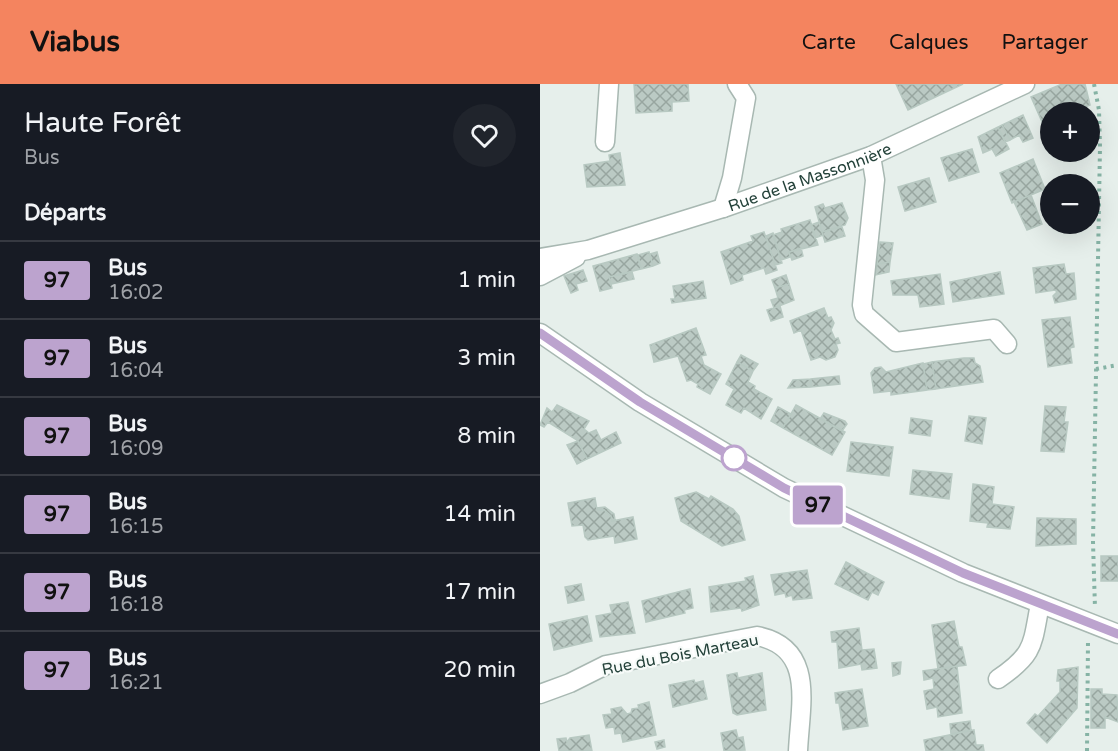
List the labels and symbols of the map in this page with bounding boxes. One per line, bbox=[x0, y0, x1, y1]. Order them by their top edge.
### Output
street label: Rue de la Massonnière bbox=[726, 139, 895, 216]
unlabelled marker bbox=[721, 445, 747, 471]
line badge: 97 bbox=[791, 486, 845, 524]
street label: Rue du Bois Marteau bbox=[600, 630, 760, 680]

